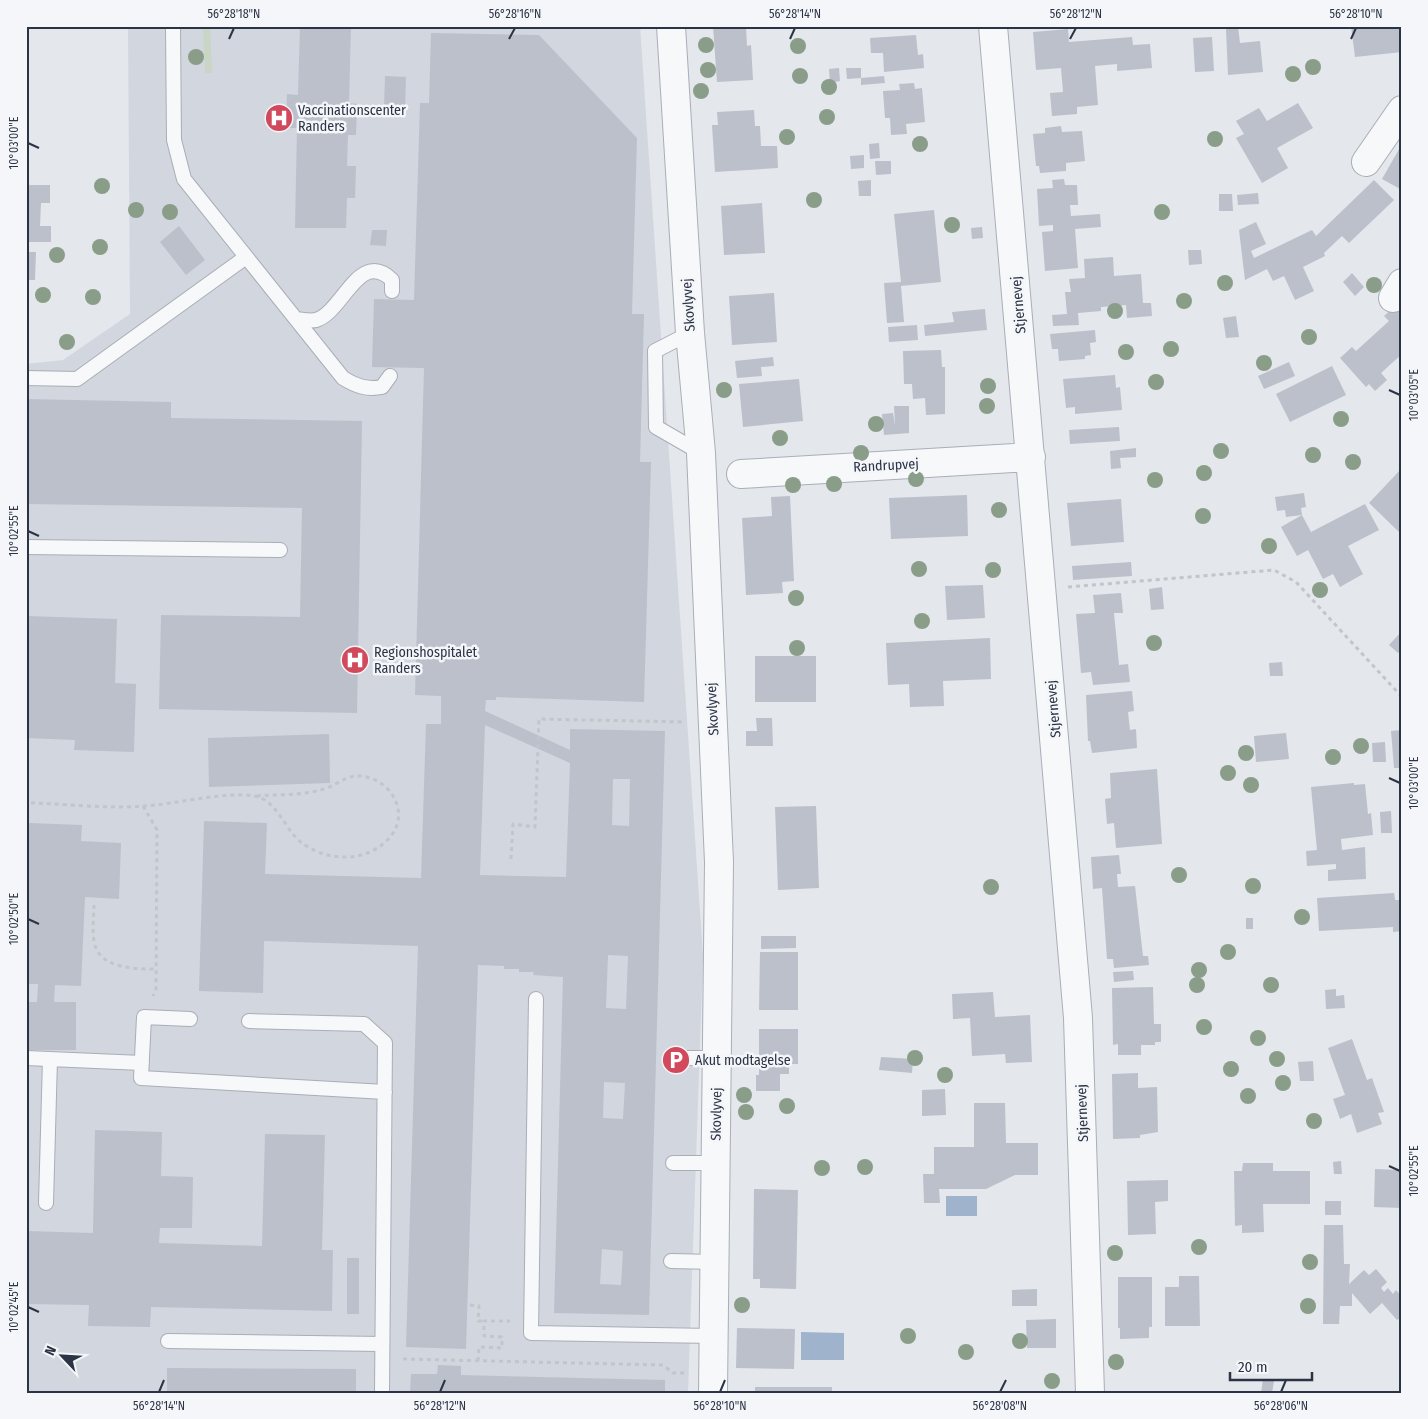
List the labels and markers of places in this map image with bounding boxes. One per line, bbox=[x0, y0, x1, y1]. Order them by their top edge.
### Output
place label: Vaccinationscenter Randers bbox=[298, 102, 406, 135]
hospital icon: Vaccinationscenter Randers bbox=[264, 103, 294, 133]
place label: Regionshospitalet Randers bbox=[374, 644, 478, 677]
hospital icon: Regionshospitalet Randers bbox=[340, 645, 370, 675]
parking icon: Akut modtagelse bbox=[661, 1045, 691, 1075]
place label: Akut modtagelse bbox=[695, 1052, 791, 1069]

